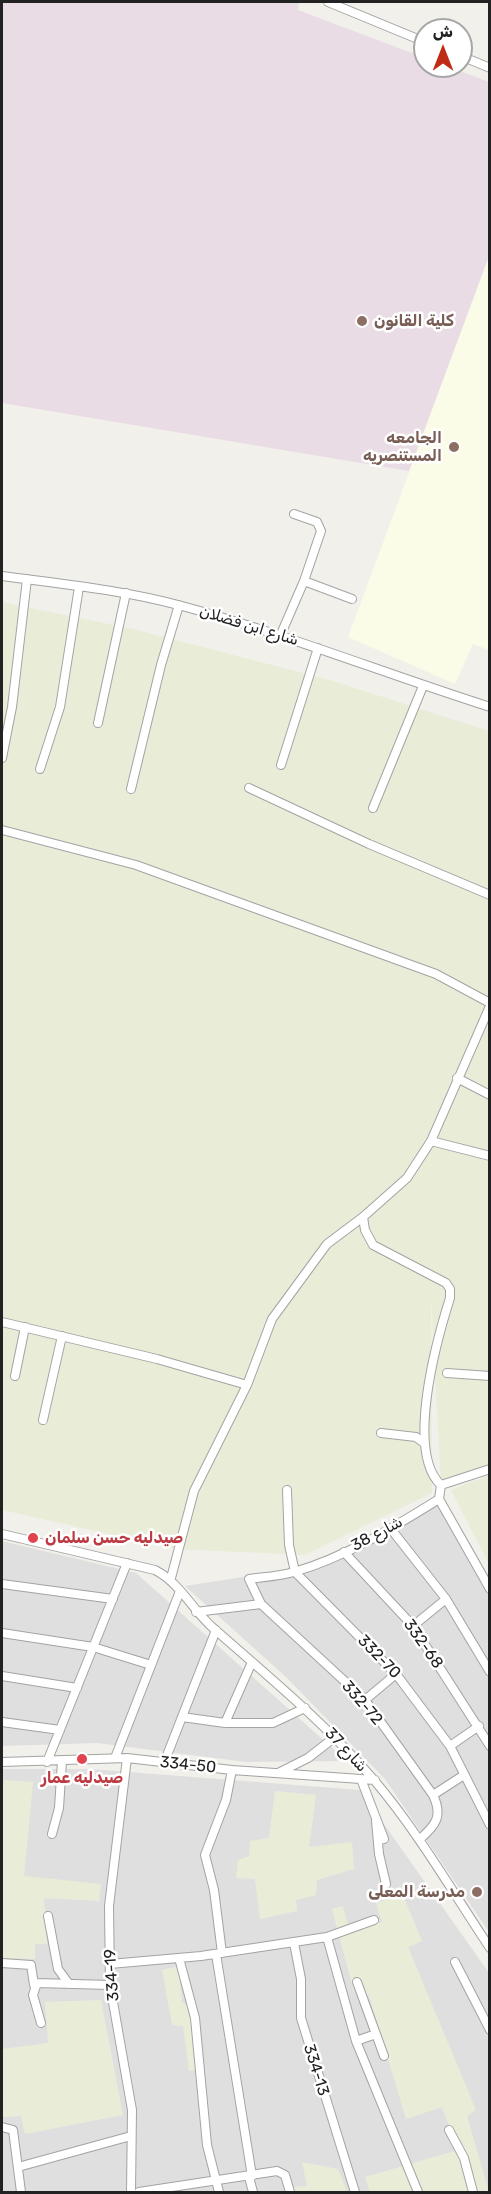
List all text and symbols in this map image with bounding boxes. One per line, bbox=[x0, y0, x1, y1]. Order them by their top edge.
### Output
north arrow bbox=[413, 18, 473, 78]
text: ش bbox=[433, 22, 453, 41]
place label: كلية القانون bbox=[374, 311, 454, 331]
marker: كلية القانون bbox=[355, 314, 369, 328]
place label: الجامعه المستنصريه bbox=[363, 428, 442, 466]
marker: الجامعه المستنصريه bbox=[447, 440, 461, 454]
street label: شارع ابن فضلان bbox=[197, 602, 301, 650]
street label: شارع 38 bbox=[348, 1512, 406, 1556]
place label: صيدليه حسن سلمان bbox=[45, 1528, 183, 1548]
marker: صيدليه حسن سلمان bbox=[26, 1531, 40, 1545]
street label: 332-68 bbox=[399, 1616, 447, 1672]
street label: 332-70 bbox=[354, 1631, 404, 1683]
street label: 332-72 bbox=[337, 1677, 387, 1729]
street label: شارع 37 bbox=[321, 1724, 371, 1776]
marker: صيدليه عمار bbox=[75, 1752, 89, 1766]
street label: 334-50 bbox=[159, 1753, 217, 1777]
place label: صيدليه عمار bbox=[41, 1768, 123, 1788]
place label: مدرسة المعلى bbox=[368, 1882, 465, 1902]
marker: مدرسة المعلى bbox=[470, 1885, 484, 1899]
street label: 334-19 bbox=[101, 1948, 123, 2002]
street label: 334-13 bbox=[299, 2042, 333, 2098]

